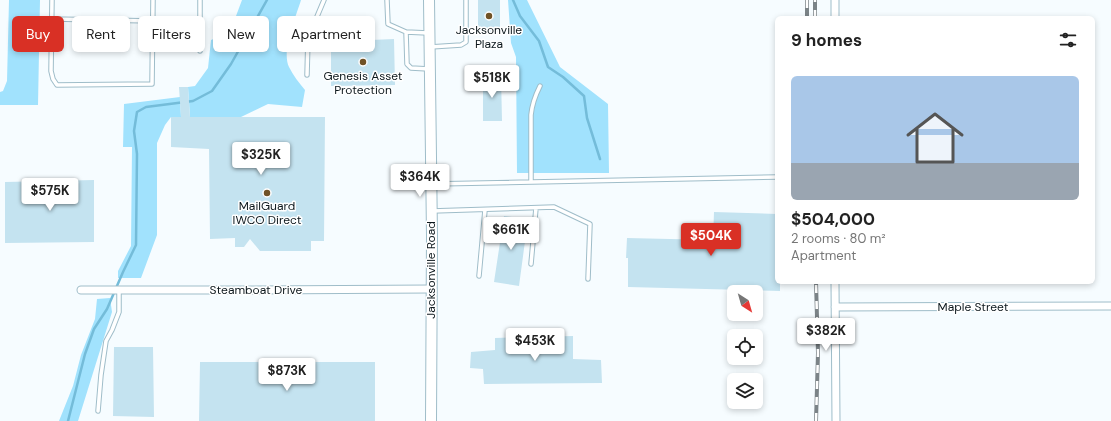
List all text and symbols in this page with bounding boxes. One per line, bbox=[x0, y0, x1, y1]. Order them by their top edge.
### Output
marker: Jacksonville Plaza bbox=[484, 11, 494, 21]
chip: Buy bbox=[12, 16, 64, 52]
chip: Rent bbox=[72, 16, 130, 52]
chip: Filters bbox=[138, 16, 205, 52]
chip: New bbox=[213, 16, 269, 52]
chip: Apartment bbox=[277, 16, 375, 52]
place label: Jacksonville Plaza bbox=[456, 22, 522, 52]
text: 9 homes bbox=[791, 29, 862, 51]
icon: filters bbox=[1057, 29, 1079, 51]
marker: Genesis Asset Protection bbox=[358, 57, 368, 67]
pin: $518K bbox=[464, 65, 520, 99]
place label: Genesis Asset Protection bbox=[323, 68, 403, 98]
text: $518K bbox=[473, 69, 511, 86]
icon: home bbox=[899, 102, 971, 174]
pin: $325K bbox=[233, 142, 289, 176]
text: $325K bbox=[241, 146, 281, 163]
pin: $364K bbox=[392, 164, 448, 198]
text: $364K bbox=[400, 168, 440, 185]
pin: $575K bbox=[22, 178, 78, 212]
text: $575K bbox=[30, 182, 70, 199]
marker: MailGuard IWCO Direct bbox=[262, 188, 272, 198]
place label: MailGuard IWCO Direct bbox=[233, 198, 302, 228]
text: $504,000 bbox=[791, 208, 875, 230]
pin: $661K bbox=[483, 217, 539, 251]
street label: Jacksonville Road bbox=[423, 221, 439, 319]
text: $661K bbox=[492, 221, 530, 238]
pin: $504K bbox=[683, 223, 739, 257]
text: $504K bbox=[690, 227, 732, 244]
text: 2 rooms · 80 m² bbox=[791, 230, 886, 247]
text: Apartment bbox=[791, 247, 856, 264]
street label: Steamboat Drive bbox=[210, 282, 303, 298]
north arrow bbox=[727, 285, 763, 321]
map controls bbox=[727, 285, 763, 409]
street label: Maple Street bbox=[938, 299, 1009, 315]
pin: $382K bbox=[798, 318, 854, 352]
text: $382K bbox=[806, 322, 846, 339]
pin: $453K bbox=[507, 328, 563, 362]
button: locate bbox=[727, 329, 763, 365]
text: $453K bbox=[515, 332, 555, 349]
pin: $873K bbox=[259, 358, 315, 392]
text: $873K bbox=[267, 362, 307, 379]
button: layers bbox=[727, 373, 763, 409]

